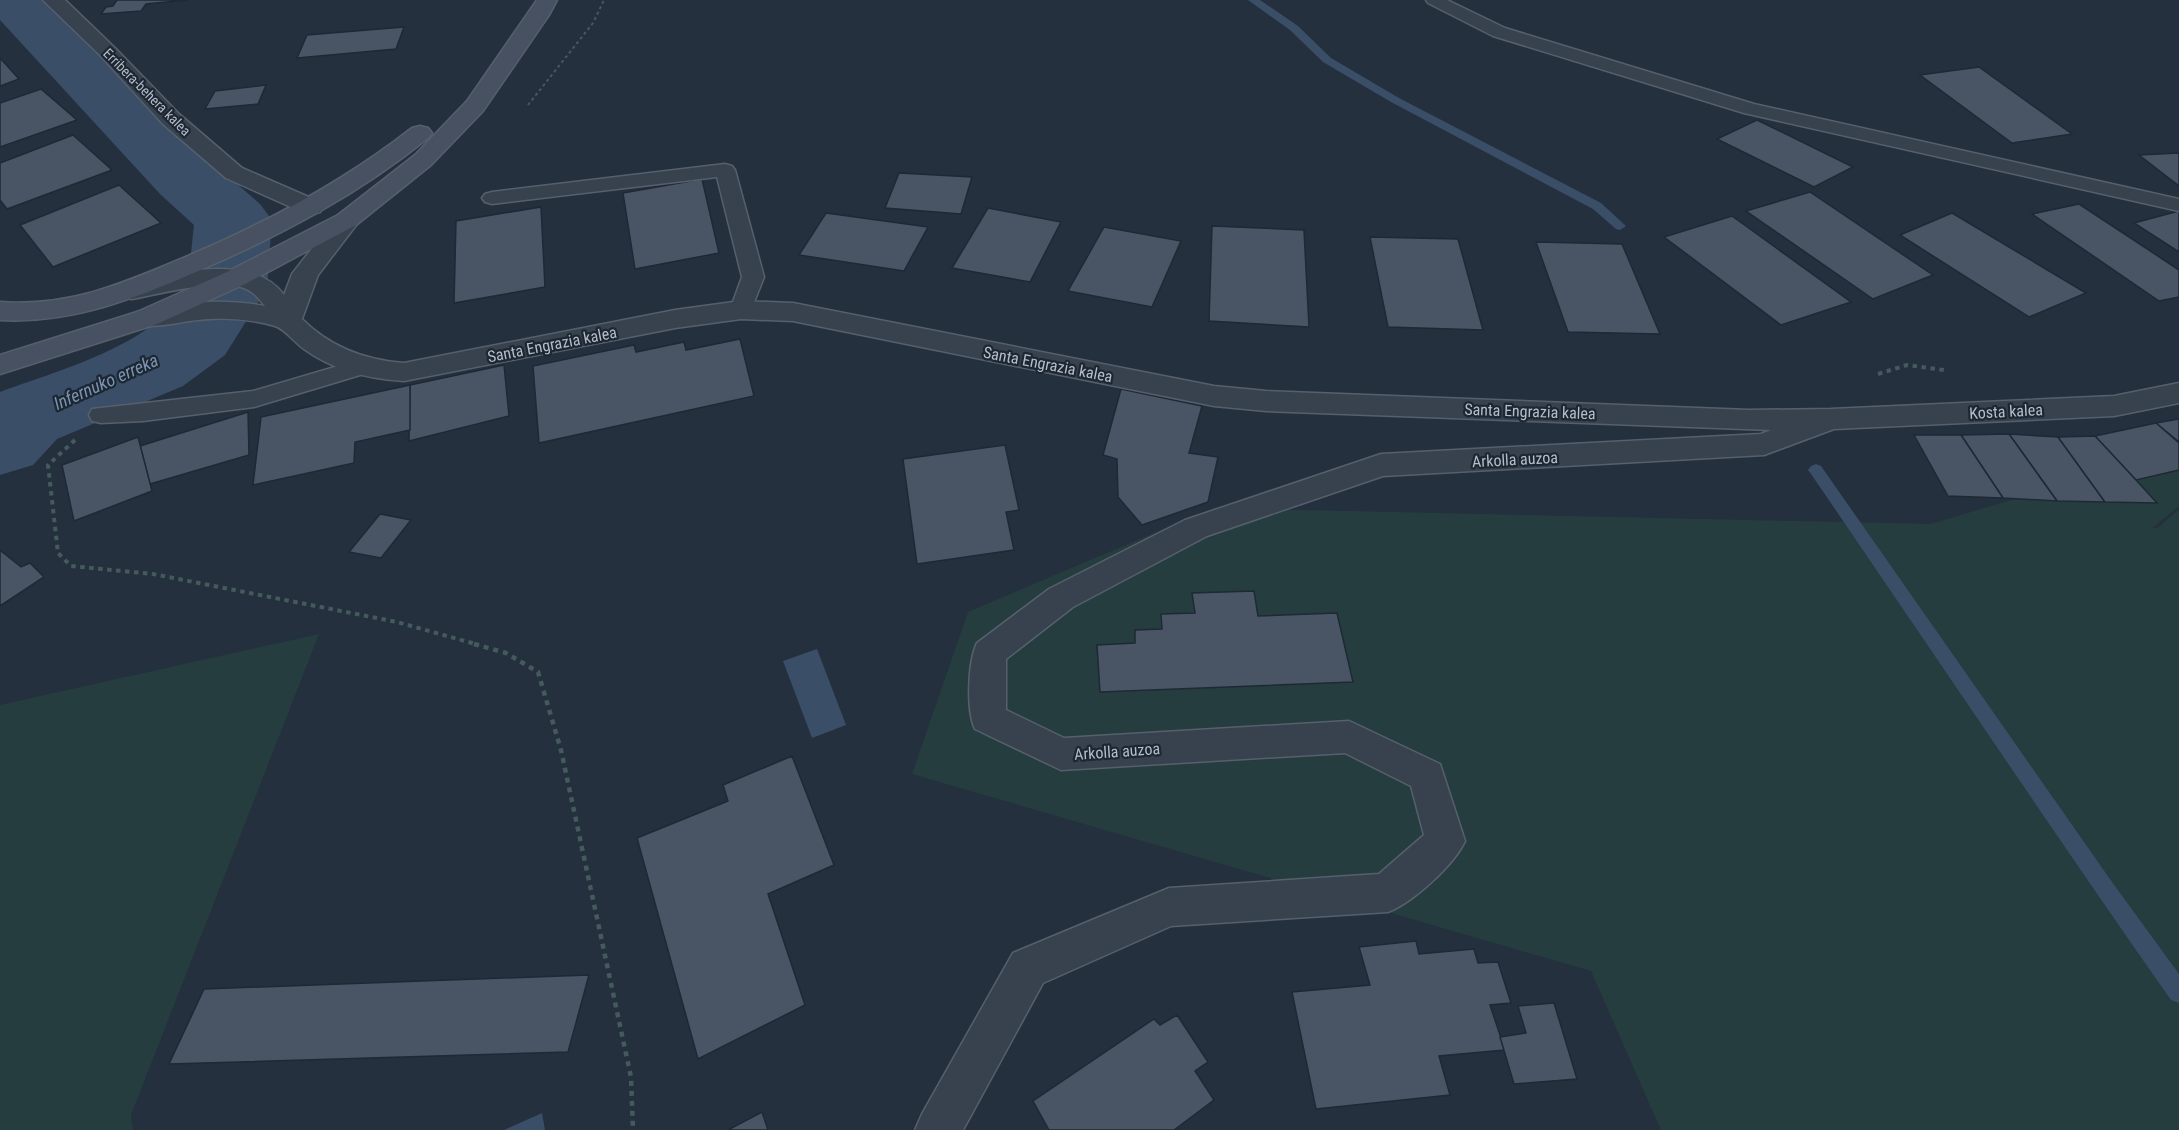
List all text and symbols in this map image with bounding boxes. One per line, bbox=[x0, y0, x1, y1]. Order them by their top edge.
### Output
street label: Erribera-behera kalea bbox=[100, 45, 194, 139]
street label: Santa Engrazia kalea bbox=[486, 323, 618, 366]
street label: Santa Engrazia kalea bbox=[982, 343, 1114, 386]
water label: Infernuko erreka bbox=[50, 349, 161, 414]
street label: Santa Engrazia kalea bbox=[1464, 400, 1596, 423]
street label: Kosta kalea bbox=[1969, 400, 2043, 423]
street label: Arkolla auzoa bbox=[1472, 448, 1558, 471]
street label: Arkolla auzoa bbox=[1073, 739, 1161, 764]

